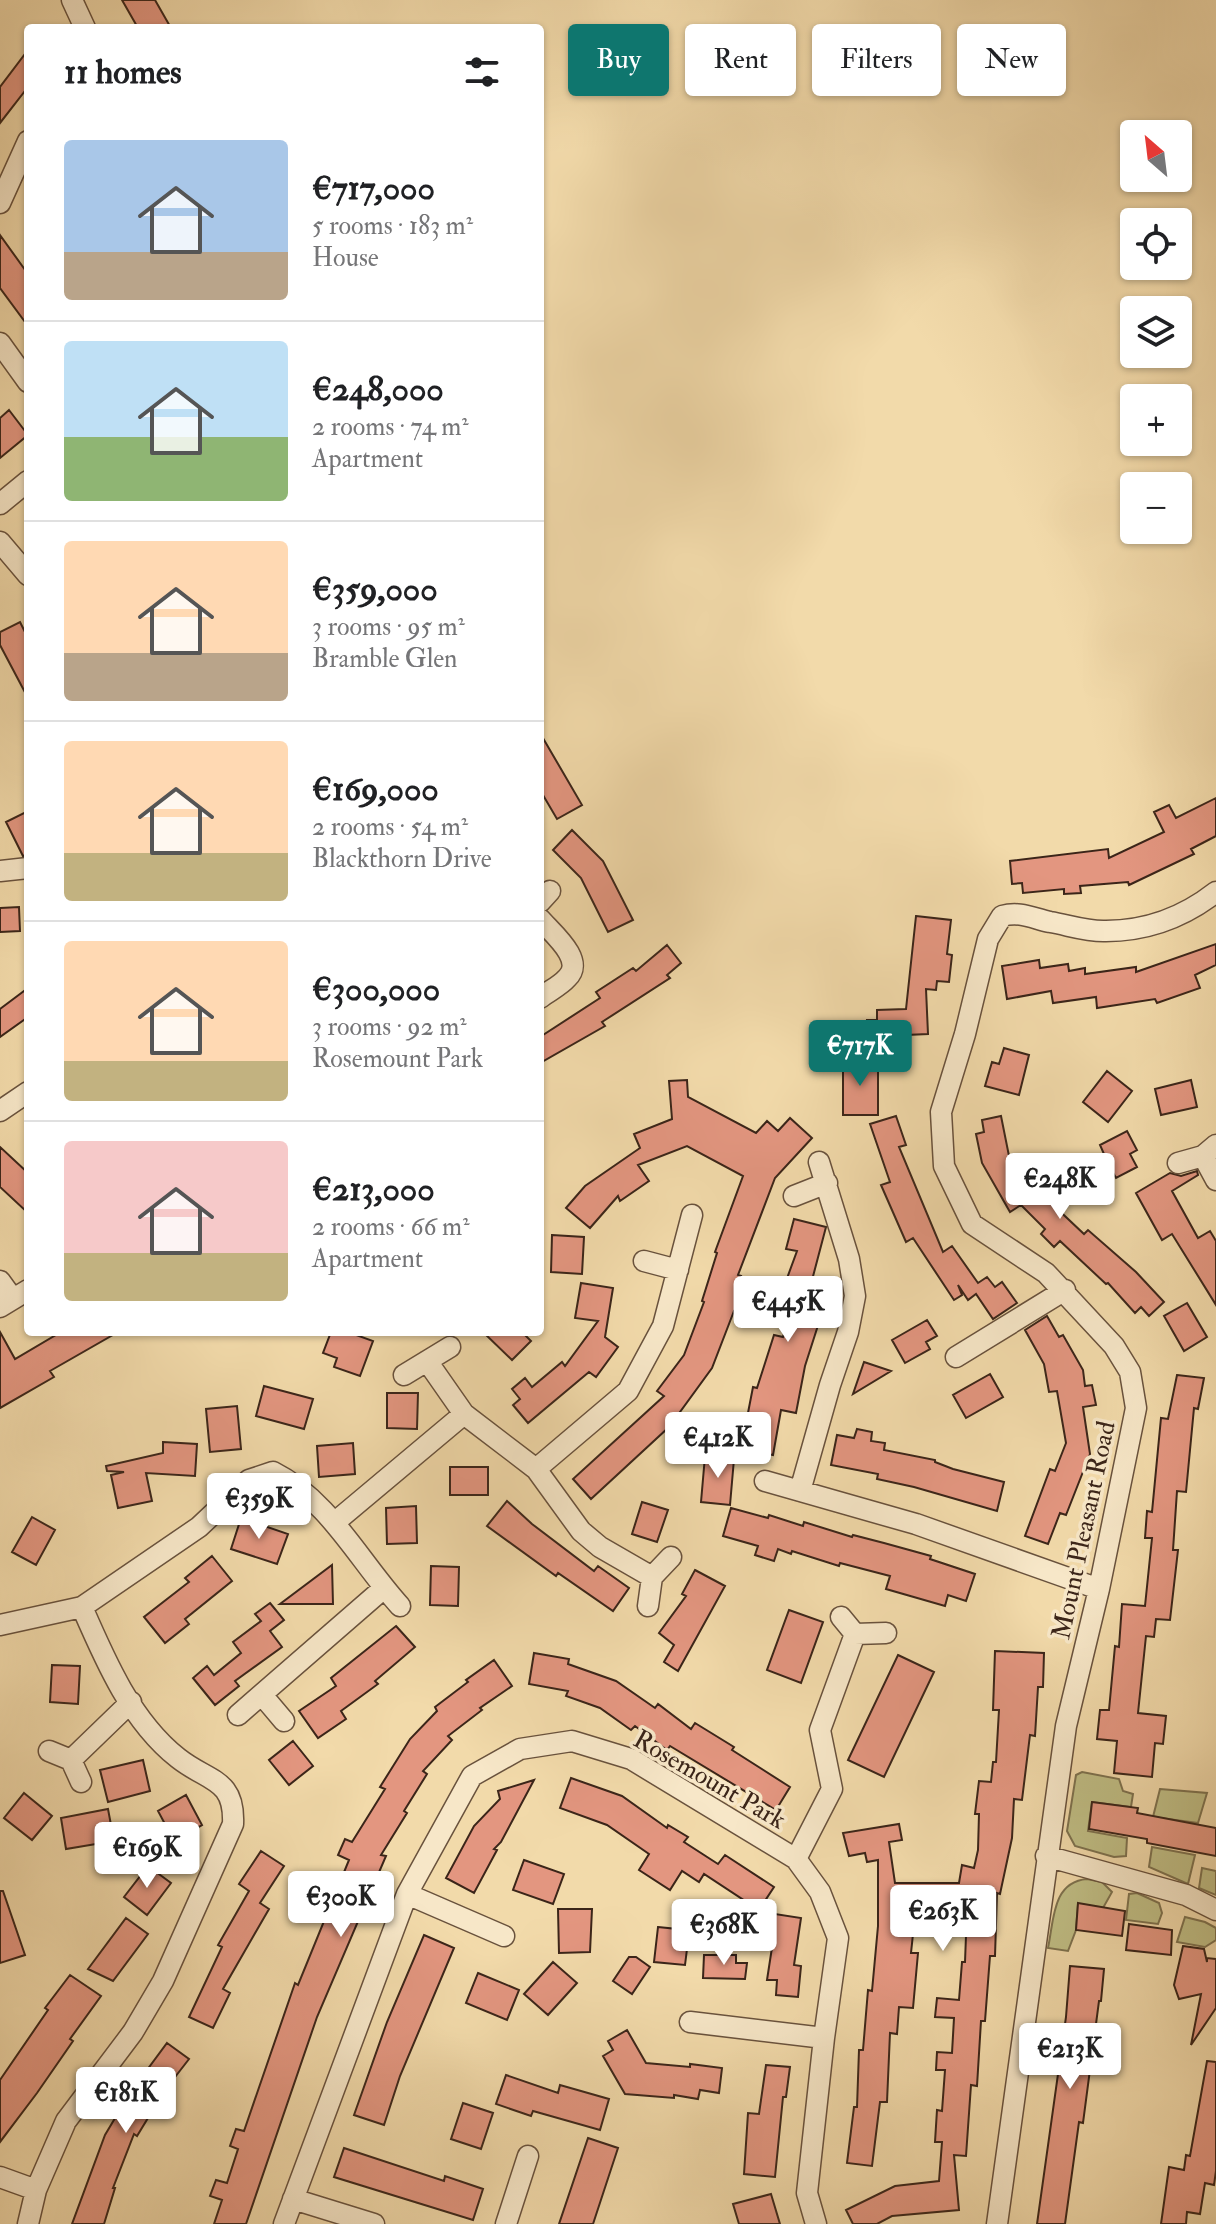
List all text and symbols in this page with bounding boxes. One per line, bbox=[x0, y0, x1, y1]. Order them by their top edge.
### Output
chip: Buy bbox=[568, 24, 669, 96]
chip: Rent bbox=[685, 24, 796, 96]
chip: Filters bbox=[812, 24, 941, 96]
chip: New bbox=[957, 24, 1066, 96]
icon: filters bbox=[460, 50, 504, 94]
text: 11 homes bbox=[64, 51, 182, 94]
north arrow bbox=[1120, 120, 1192, 192]
map controls bbox=[1120, 120, 1192, 544]
text: €717,000 bbox=[312, 167, 435, 210]
icon: home bbox=[128, 172, 224, 268]
button: locate bbox=[1120, 208, 1192, 280]
text: 5 rooms · 183 m² bbox=[312, 210, 473, 242]
text: House bbox=[312, 242, 379, 274]
button: layers bbox=[1120, 296, 1192, 368]
text: €248,000 bbox=[312, 368, 444, 411]
icon: home bbox=[128, 373, 224, 469]
button: + bbox=[1120, 384, 1192, 456]
text: 2 rooms · 74 m² bbox=[312, 411, 469, 443]
text: Apartment bbox=[312, 443, 423, 475]
button: − bbox=[1120, 472, 1192, 544]
text: €359,000 bbox=[312, 568, 438, 611]
icon: home bbox=[128, 573, 224, 669]
text: 3 rooms · 95 m² bbox=[312, 611, 465, 643]
text: Bramble Glen bbox=[312, 643, 458, 675]
text: €169,000 bbox=[312, 768, 439, 811]
icon: home bbox=[128, 773, 224, 869]
text: 2 rooms · 54 m² bbox=[312, 811, 468, 843]
text: Blackthorn Drive bbox=[312, 843, 492, 875]
text: €300,000 bbox=[312, 968, 440, 1011]
icon: home bbox=[128, 973, 224, 1069]
text: 3 rooms · 92 m² bbox=[312, 1011, 467, 1043]
pin: €717K bbox=[804, 1020, 916, 1088]
text: €717K bbox=[827, 1030, 893, 1062]
text: Rosemount Park bbox=[312, 1043, 483, 1075]
pin: €248K bbox=[1004, 1153, 1116, 1221]
text: €248K bbox=[1024, 1163, 1096, 1195]
text: €213,000 bbox=[312, 1168, 435, 1211]
icon: home bbox=[128, 1173, 224, 1269]
text: 2 rooms · 66 m² bbox=[312, 1211, 470, 1243]
text: Apartment bbox=[312, 1243, 423, 1275]
pin: €445K bbox=[732, 1276, 844, 1344]
text: €445K bbox=[752, 1286, 824, 1318]
pin: €412K bbox=[662, 1412, 774, 1480]
street label: Mount Pleasant Road bbox=[1045, 1418, 1123, 1642]
text: €412K bbox=[683, 1422, 753, 1454]
pin: €359K bbox=[203, 1473, 315, 1541]
text: €359K bbox=[225, 1483, 293, 1515]
street label: Rosemount Park bbox=[627, 1723, 792, 1837]
pin: €169K bbox=[91, 1822, 203, 1890]
text: €169K bbox=[113, 1832, 181, 1864]
pin: €300K bbox=[285, 1871, 397, 1939]
text: €300K bbox=[306, 1881, 376, 1913]
pin: €263K bbox=[887, 1885, 999, 1953]
text: €263K bbox=[908, 1895, 978, 1927]
pin: €368K bbox=[668, 1899, 780, 1967]
text: €368K bbox=[690, 1909, 758, 1941]
pin: €213K bbox=[1014, 2023, 1126, 2091]
text: €213K bbox=[1037, 2033, 1103, 2065]
pin: €181K bbox=[70, 2067, 182, 2135]
text: €181K bbox=[94, 2077, 158, 2109]

